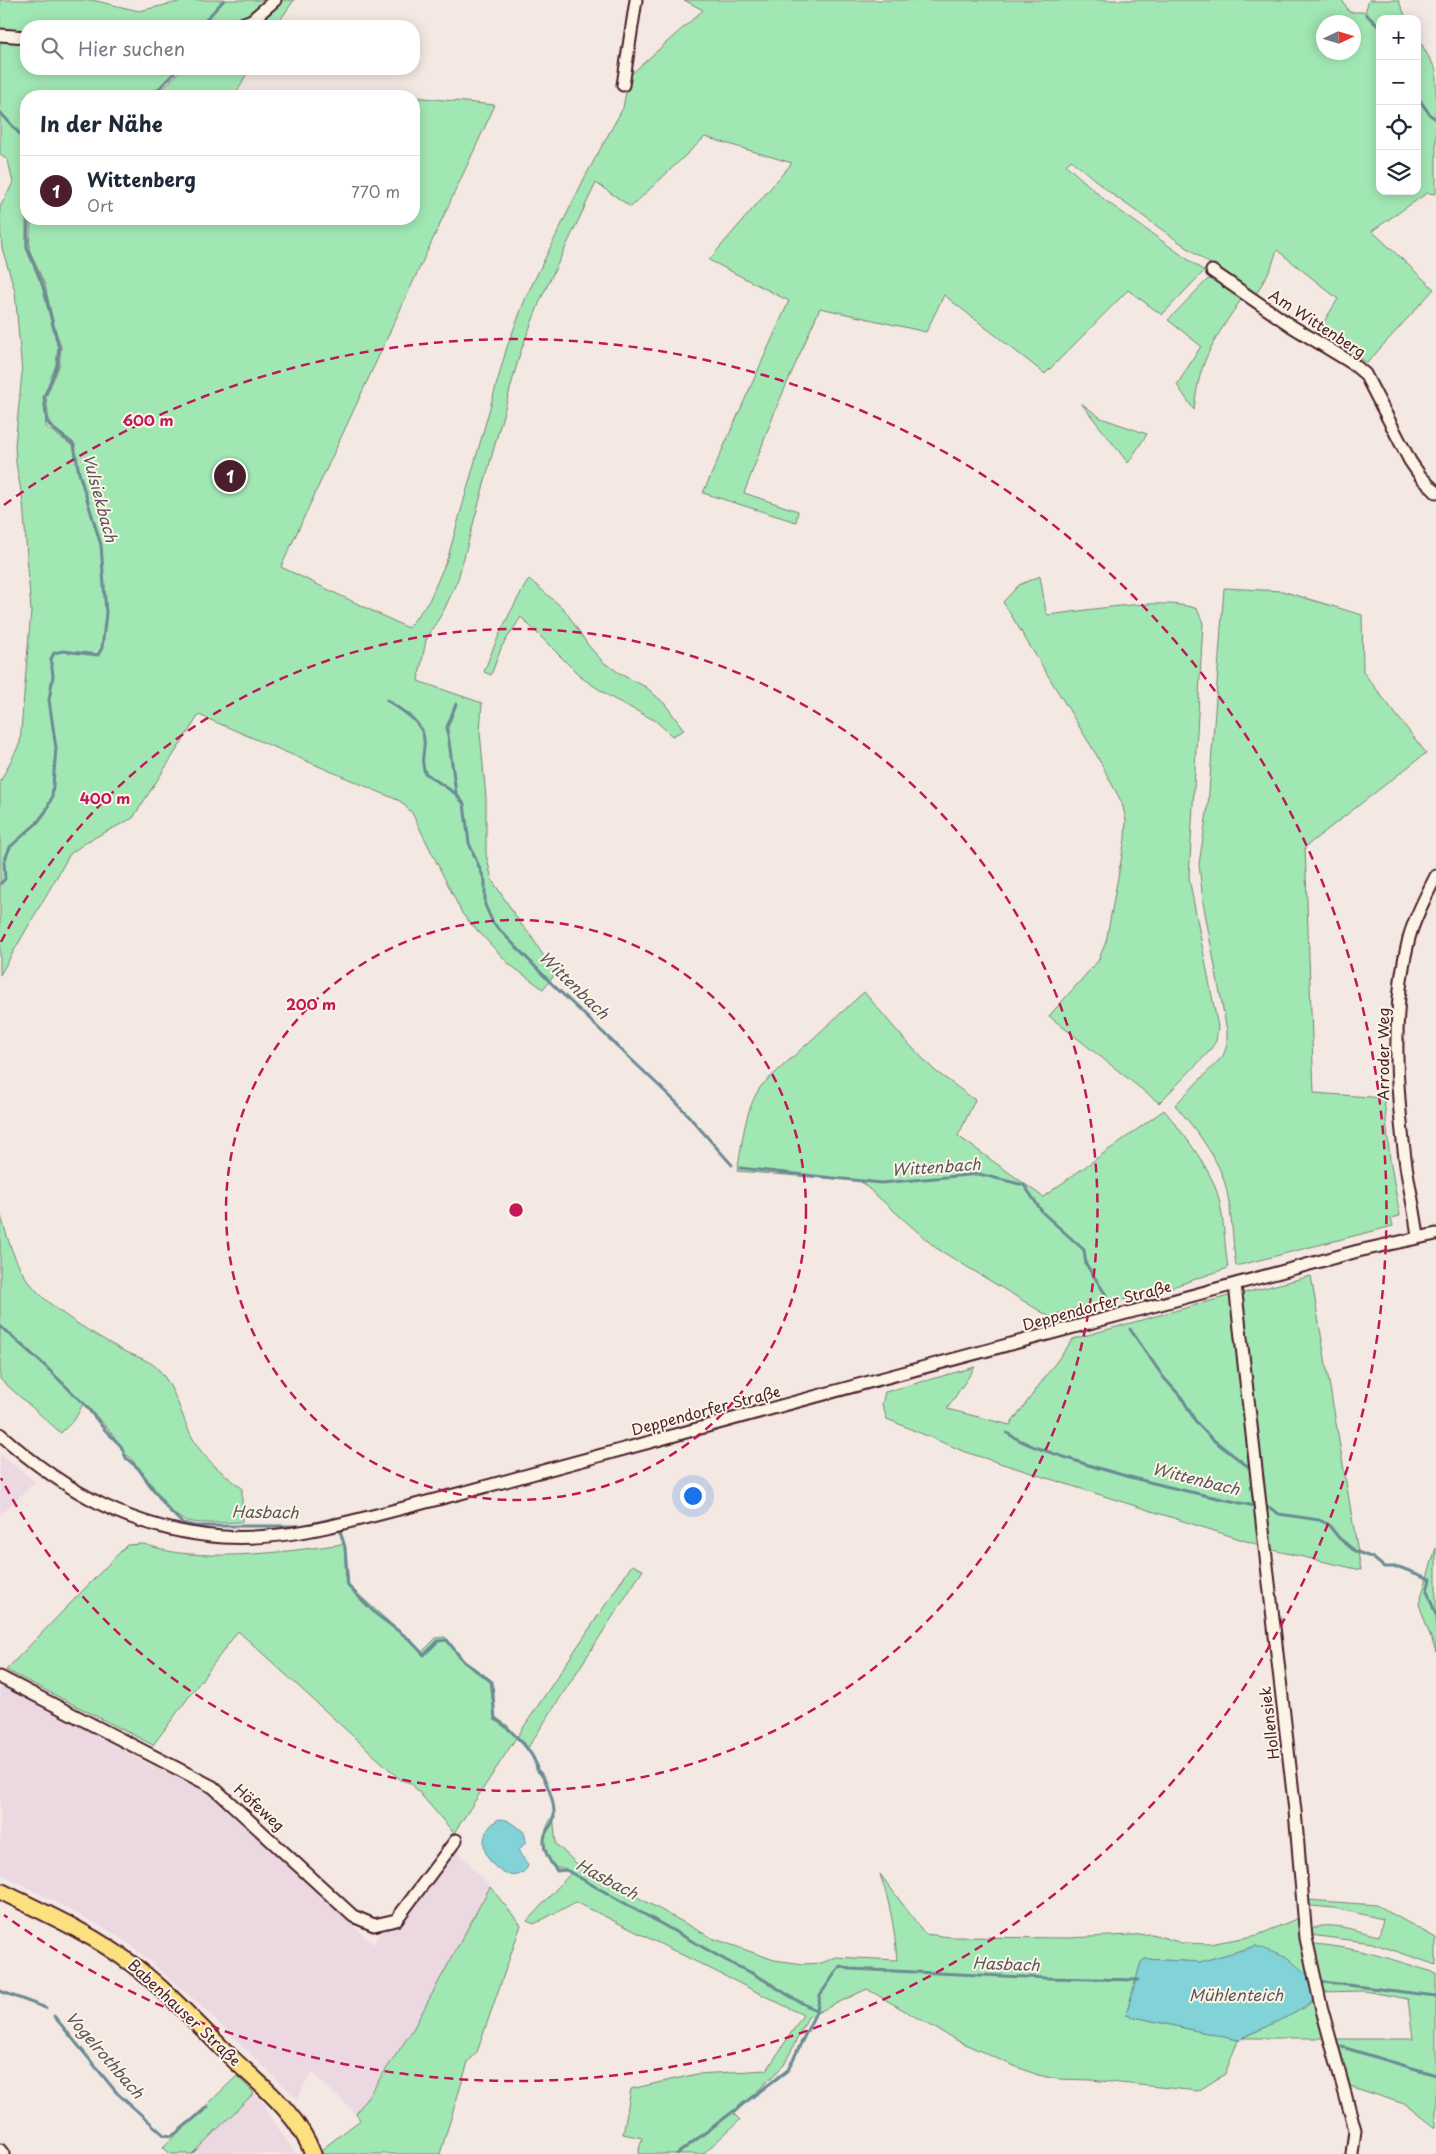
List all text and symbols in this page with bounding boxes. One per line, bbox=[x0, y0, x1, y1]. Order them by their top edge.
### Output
north arrow bbox=[1316, 15, 1361, 60]
map controls bbox=[1376, 15, 1421, 195]
button: + bbox=[1376, 15, 1421, 60]
search box bbox=[20, 20, 420, 75]
icon: search bbox=[38, 34, 66, 62]
text: Hier suchen bbox=[78, 34, 185, 62]
button: − bbox=[1376, 60, 1421, 105]
button: locate bbox=[1376, 105, 1421, 150]
text: In der Nähe bbox=[40, 107, 162, 139]
button: layers bbox=[1376, 150, 1421, 195]
text: Wittenberg bbox=[87, 165, 196, 193]
text: 1 bbox=[52, 179, 60, 203]
text: 770 m bbox=[351, 179, 400, 203]
text: Ort bbox=[87, 193, 114, 217]
street label: Am Wittenberg bbox=[1265, 283, 1371, 363]
text: 600 m bbox=[122, 408, 174, 431]
water label: Vulsiekbach bbox=[78, 451, 124, 545]
pin: 1 bbox=[214, 457, 246, 495]
text: 400 m bbox=[80, 786, 130, 809]
water label: Wittenbach bbox=[534, 945, 616, 1024]
text: 200 m bbox=[286, 992, 336, 1015]
street label: Arroder Weg bbox=[1371, 1008, 1394, 1100]
water label: Wittenbach bbox=[891, 1151, 982, 1181]
centre of rings bbox=[507, 1201, 525, 1219]
street label: Deppendorfer Straße bbox=[1020, 1274, 1174, 1335]
street label: Deppendorfer Straße bbox=[629, 1379, 783, 1440]
water label: Wittenbach bbox=[1150, 1456, 1243, 1501]
your location bbox=[680, 1483, 706, 1509]
water label: Hasbach bbox=[231, 1498, 299, 1524]
street label: Hollensiek bbox=[1253, 1685, 1284, 1761]
street label: Höfeweg bbox=[229, 1778, 291, 1836]
water label: Hasbach bbox=[572, 1852, 643, 1905]
water label: Hasbach bbox=[972, 1950, 1041, 1976]
street label: Babenhauser Straße bbox=[123, 1953, 247, 2071]
water label: Mühlenteich bbox=[1189, 1982, 1284, 2006]
water label: Vogelrothbach bbox=[61, 2006, 151, 2104]

